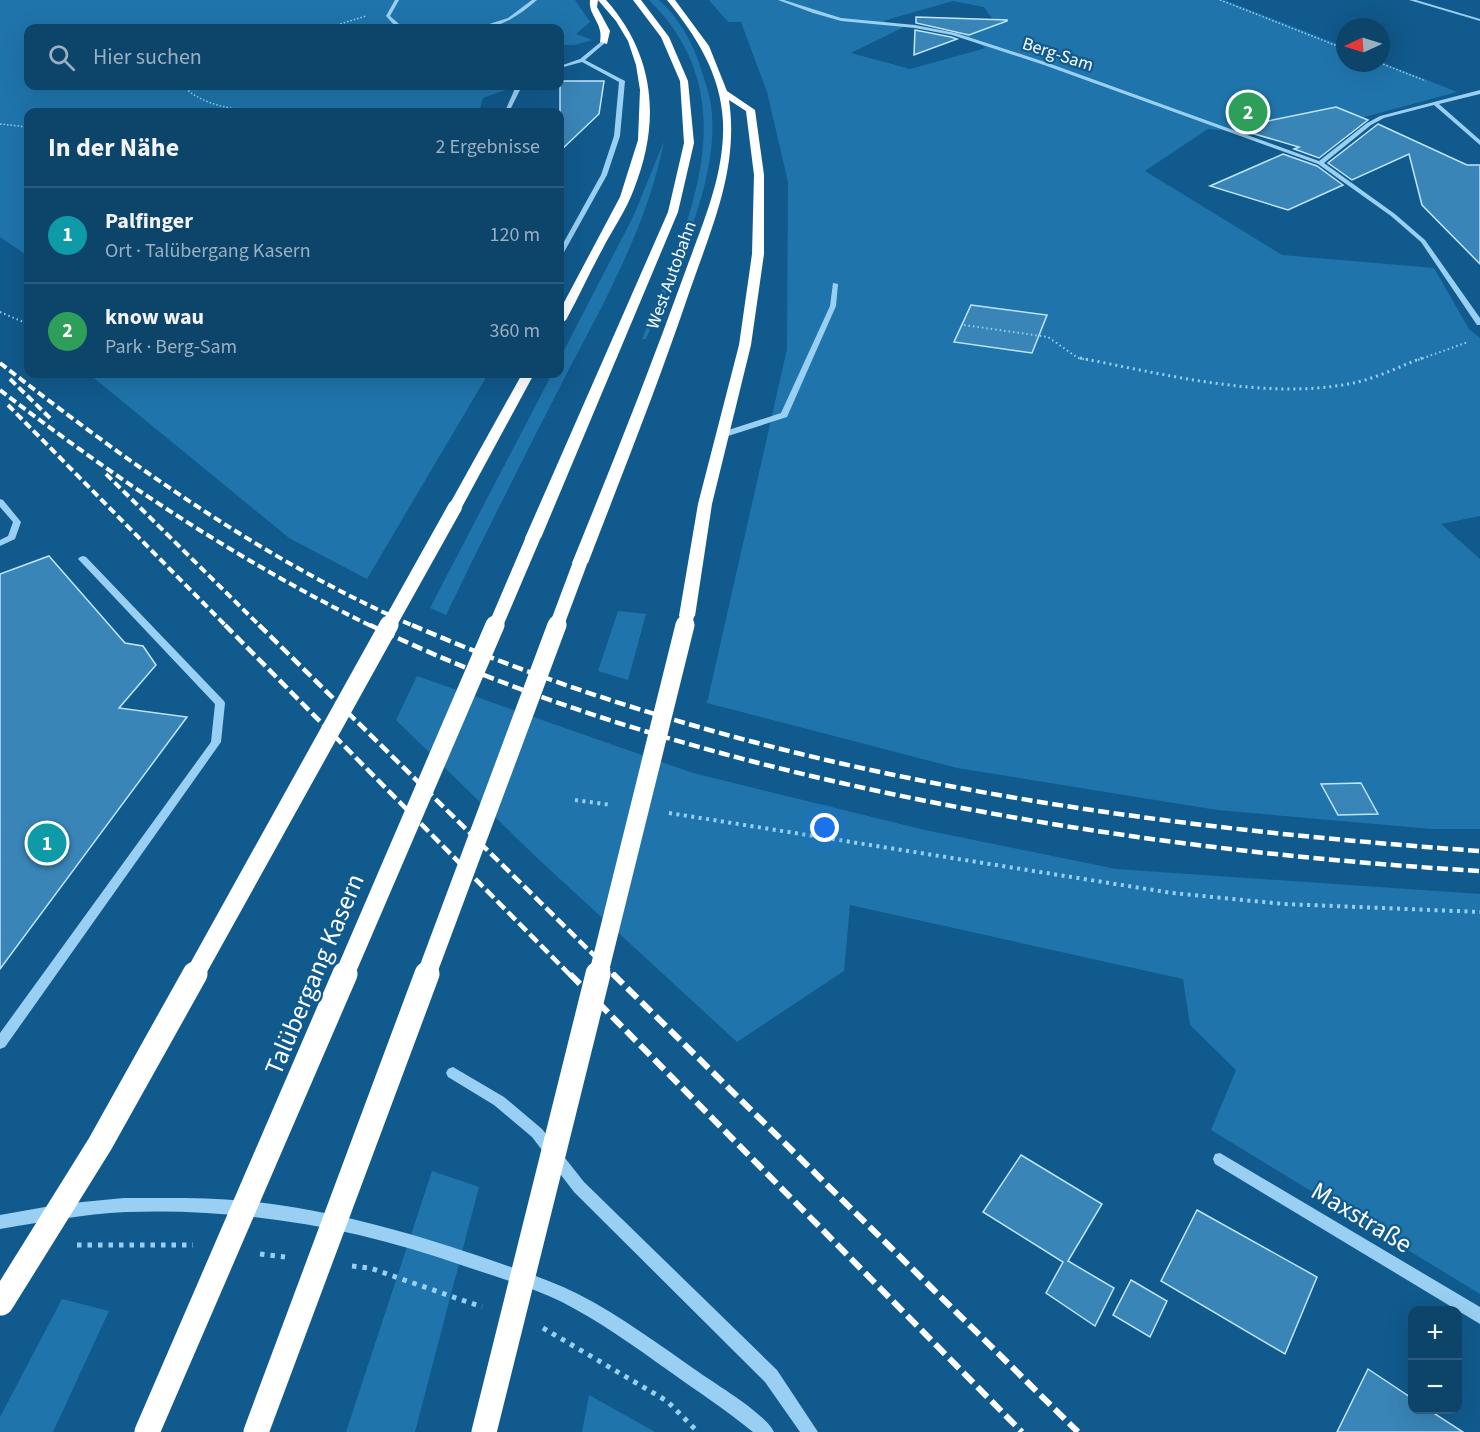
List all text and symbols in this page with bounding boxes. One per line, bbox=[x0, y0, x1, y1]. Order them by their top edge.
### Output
north arrow bbox=[1336, 18, 1390, 72]
search box bbox=[24, 24, 564, 90]
street label: Berg-Sam bbox=[1019, 31, 1097, 78]
icon: search bbox=[45, 41, 78, 74]
text: Hier suchen bbox=[93, 41, 202, 73]
pin: 2 bbox=[1228, 90, 1268, 134]
text: In der Nähe bbox=[48, 129, 179, 166]
text: 2 Ergebnisse bbox=[435, 133, 540, 161]
text: Palfinger bbox=[105, 205, 193, 237]
street label: West Autobahn bbox=[640, 218, 703, 333]
text: 1 bbox=[62, 221, 73, 249]
text: 120 m bbox=[490, 221, 540, 249]
text: Ort · Talübergang Kasern bbox=[105, 237, 311, 265]
text: know wau bbox=[105, 301, 204, 333]
text: 2 bbox=[62, 317, 73, 345]
text: 360 m bbox=[490, 317, 540, 345]
text: Park · Berg-Sam bbox=[105, 333, 237, 361]
your location bbox=[810, 813, 839, 842]
pin: 1 bbox=[28, 820, 66, 866]
street label: Talübergang Kasern bbox=[255, 868, 374, 1081]
street label: Maxstraße bbox=[1304, 1173, 1419, 1262]
map controls bbox=[1408, 1306, 1462, 1414]
button: + bbox=[1408, 1306, 1462, 1360]
button: − bbox=[1408, 1360, 1462, 1414]

